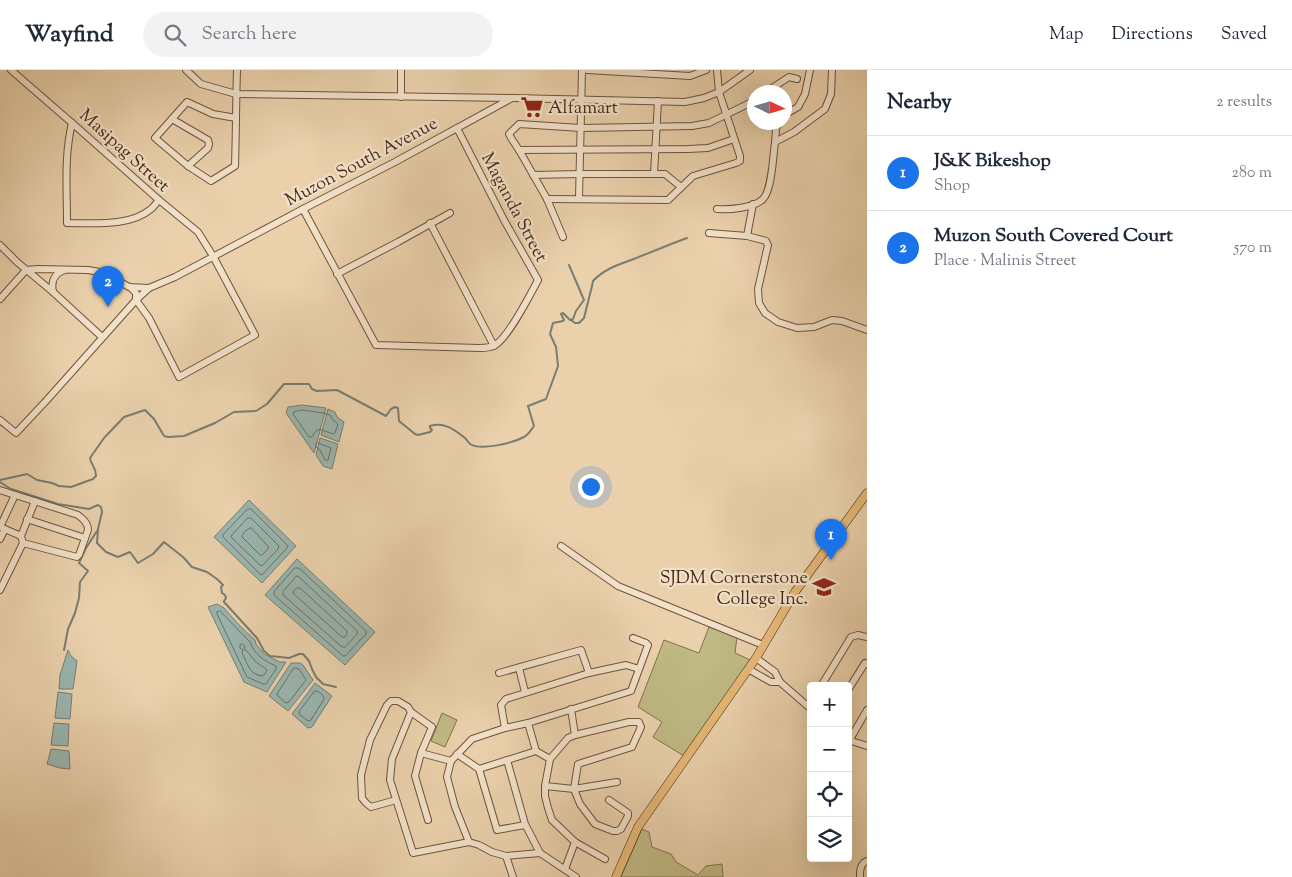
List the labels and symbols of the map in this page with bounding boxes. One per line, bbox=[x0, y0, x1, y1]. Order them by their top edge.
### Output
north arrow bbox=[747, 85, 792, 130]
supermarket icon: Alfamart bbox=[519, 94, 545, 120]
place label: Alfamart bbox=[548, 96, 618, 122]
street label: Masipag Street bbox=[73, 104, 175, 199]
street label: Muzon South Avenue bbox=[281, 112, 443, 214]
street label: Maganda Street bbox=[473, 148, 553, 267]
pin: 2 bbox=[92, 266, 124, 307]
your location bbox=[578, 474, 604, 500]
pin: 1 bbox=[815, 519, 847, 560]
place label: SJDM Cornerstone College Inc. bbox=[660, 566, 808, 613]
school or university icon: SJDM Cornerstone College Inc. bbox=[811, 574, 837, 600]

